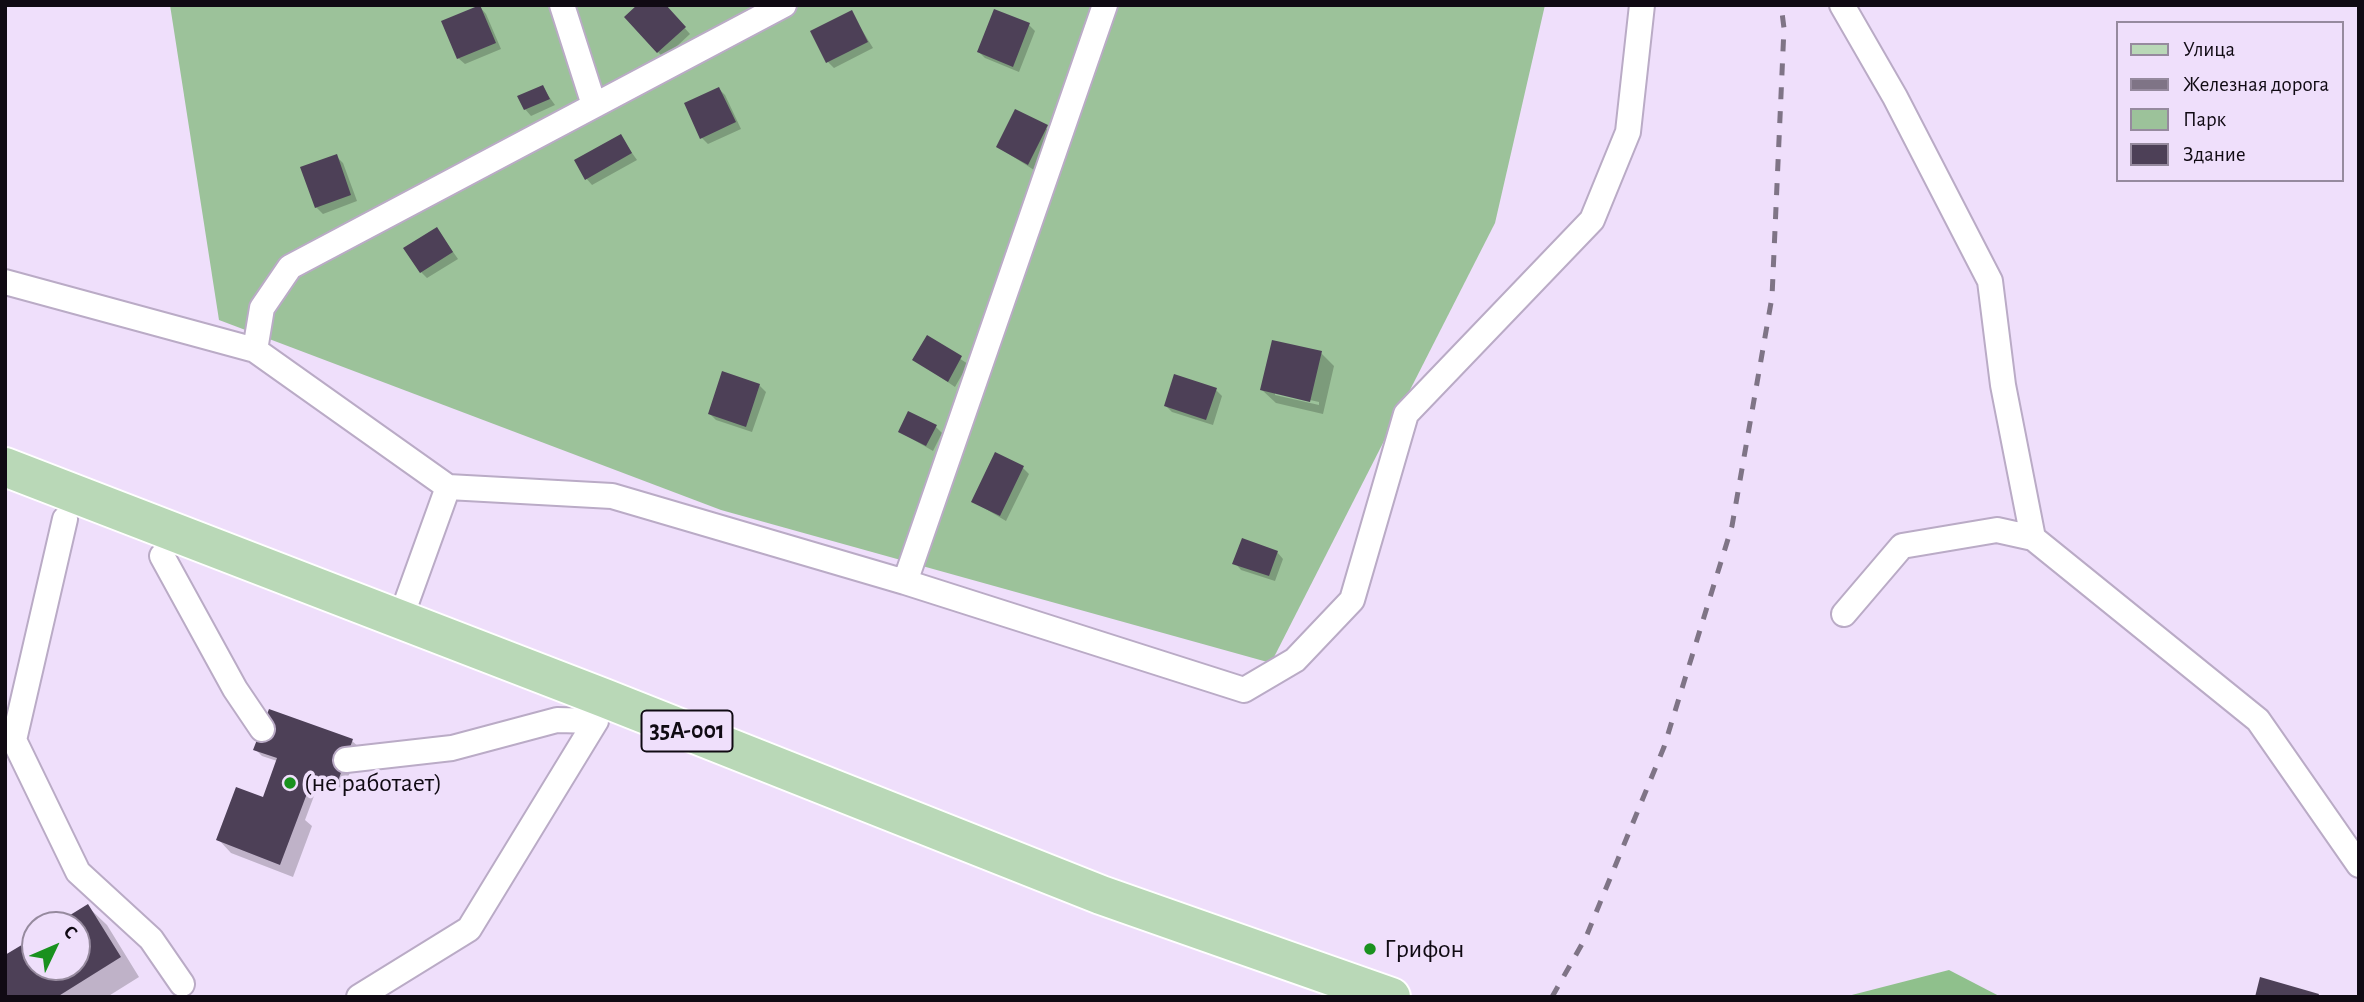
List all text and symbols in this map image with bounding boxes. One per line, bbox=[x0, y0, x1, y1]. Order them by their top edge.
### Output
legend bbox=[2116, 21, 2343, 182]
text: Улица bbox=[2183, 39, 2235, 60]
text: Железная дорога bbox=[2183, 74, 2329, 95]
text: Парк bbox=[2183, 109, 2226, 130]
text: Здание bbox=[2183, 144, 2246, 165]
road number: 35А-001 bbox=[642, 710, 732, 752]
place label: (не работает) bbox=[304, 767, 442, 799]
marker: (не работает) bbox=[282, 775, 298, 791]
north arrow bbox=[21, 911, 91, 981]
text: С bbox=[60, 922, 81, 943]
place label: Грифон bbox=[1384, 933, 1464, 965]
marker: Грифон bbox=[1362, 941, 1378, 957]

